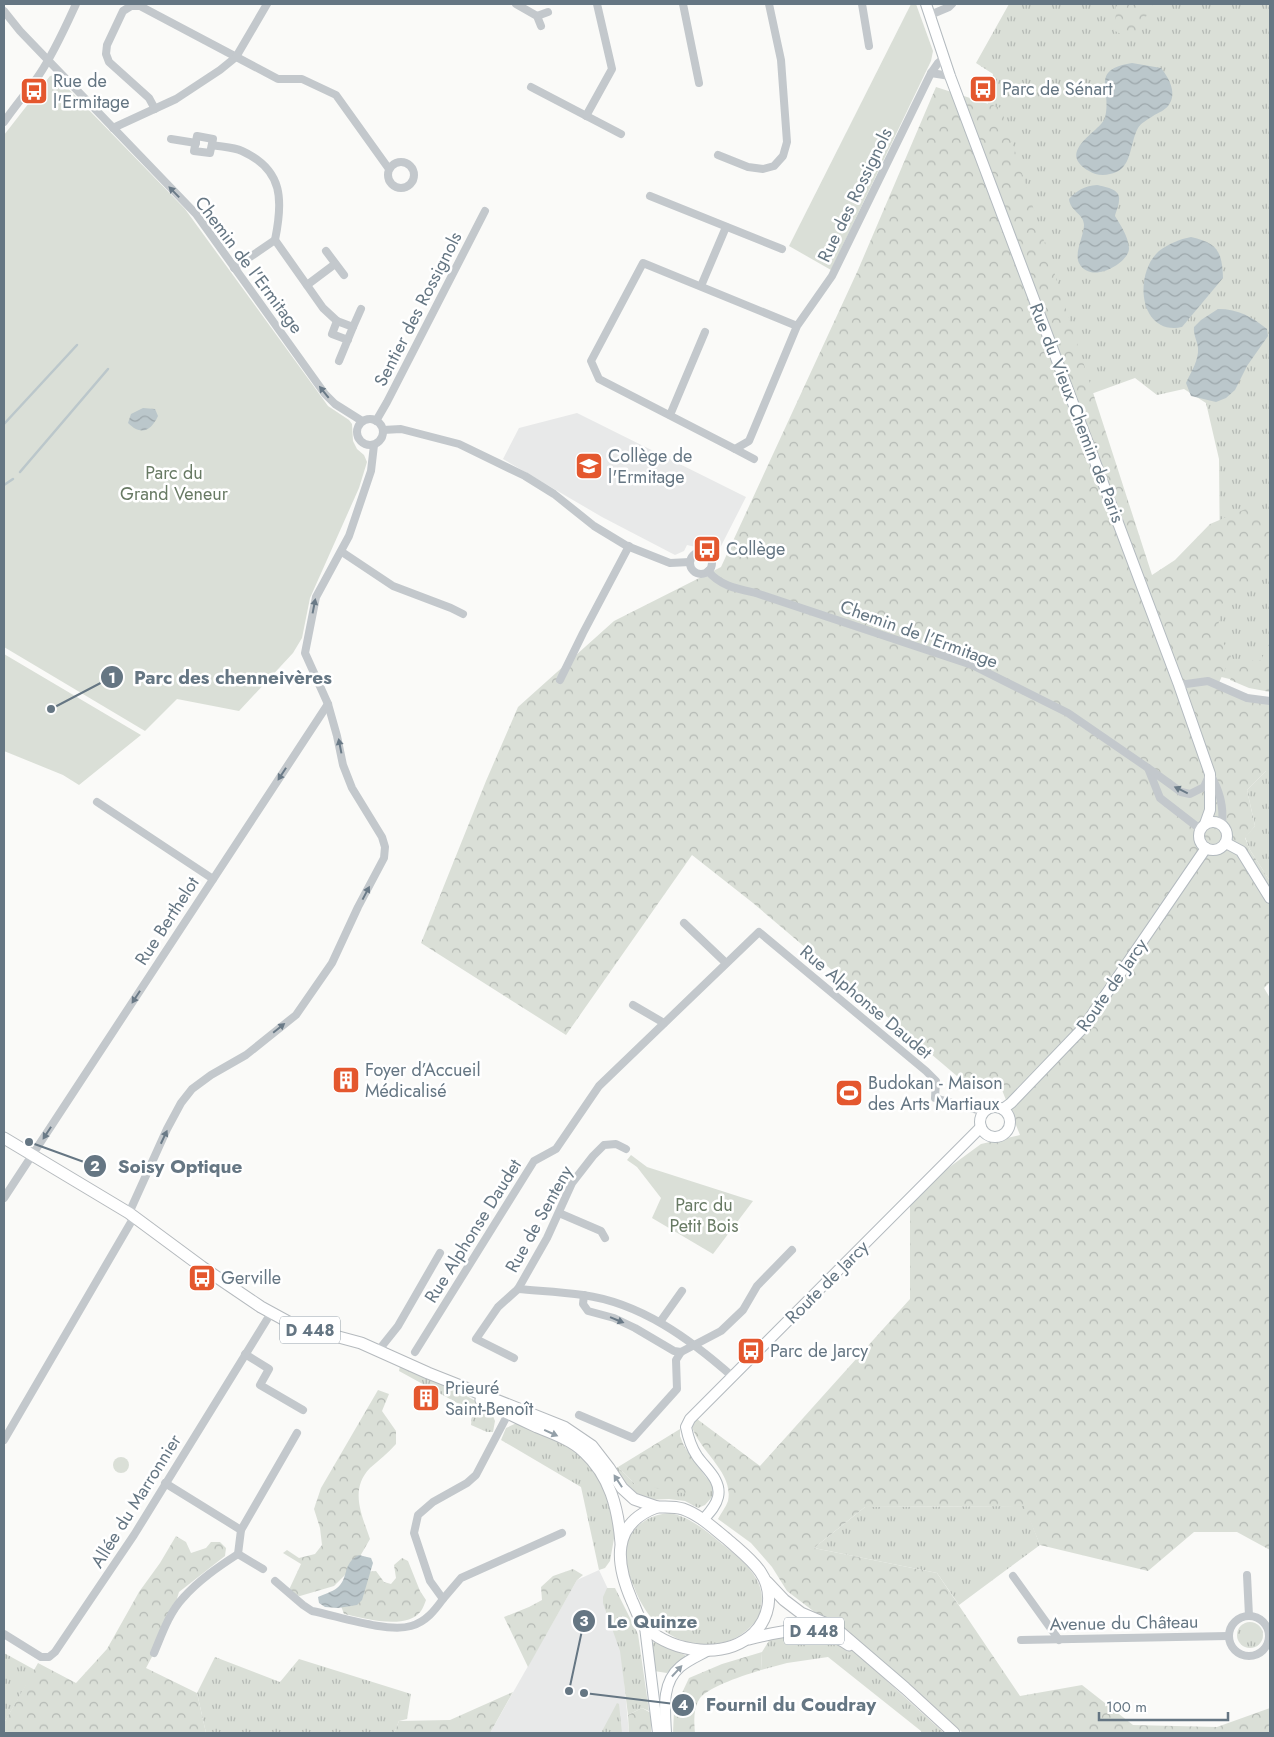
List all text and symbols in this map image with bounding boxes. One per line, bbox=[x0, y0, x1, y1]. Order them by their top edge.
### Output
place label: Rue de l'Ermitage bbox=[53, 68, 130, 115]
bus stop icon: Parc de Sénart bbox=[968, 74, 998, 104]
bus stop icon: Rue de l'Ermitage bbox=[19, 76, 49, 106]
place label: Parc de Sénart bbox=[1002, 76, 1113, 102]
street label: Rue des Rossignols bbox=[811, 123, 899, 267]
one-way arrow bbox=[169, 186, 181, 198]
street label: Chemin de l'Ermitage bbox=[189, 191, 309, 339]
street label: Sentier des Rossignols bbox=[368, 227, 468, 391]
street label: Rue du Vieux Chemin de Paris bbox=[1023, 299, 1131, 527]
one-way arrow bbox=[319, 386, 330, 398]
place label: Collège de l'Ermitage bbox=[608, 443, 692, 490]
school or university icon: Collège de l'Ermitage bbox=[574, 451, 604, 481]
park label: Parc du Grand Veneur bbox=[120, 460, 229, 507]
bus stop icon: Collège bbox=[692, 534, 722, 564]
place label: Collège bbox=[726, 536, 785, 562]
street label: Chemin de l'Ermitage bbox=[837, 593, 1001, 675]
one-way arrow bbox=[311, 597, 319, 613]
callout: Parc des chenneivères bbox=[100, 660, 342, 694]
text: Parc des chenneivères bbox=[134, 664, 332, 691]
text: 1 bbox=[108, 667, 116, 689]
one-way arrow bbox=[335, 738, 343, 754]
one-way arrow bbox=[277, 767, 287, 780]
one-way arrow bbox=[1174, 786, 1188, 794]
street label: Rue Berthelot bbox=[129, 871, 206, 970]
one-way arrow bbox=[362, 886, 370, 900]
street label: Route de Jarcy bbox=[1070, 933, 1154, 1037]
street label: Rue Alphonse Daudet bbox=[794, 939, 938, 1066]
one-way arrow bbox=[131, 991, 140, 1004]
one-way arrow bbox=[272, 1023, 285, 1034]
place label: Foyer d’Accueil Médicalisé bbox=[365, 1057, 481, 1104]
building icon: Foyer d’Accueil Médicalisé bbox=[331, 1065, 361, 1095]
place label: Budokan - Maison des Arts Martiaux bbox=[868, 1070, 1003, 1117]
sports icon: Budokan - Maison des Arts Martiaux bbox=[834, 1078, 864, 1108]
one-way arrow bbox=[42, 1127, 51, 1140]
one-way arrow bbox=[160, 1130, 168, 1144]
callout: Soisy Optique bbox=[83, 1149, 252, 1183]
text: Soisy Optique bbox=[118, 1153, 242, 1180]
street label: Rue Alphonse Daudet bbox=[418, 1153, 528, 1308]
text: 2 bbox=[90, 1155, 100, 1177]
street label: Rue de Senteny bbox=[499, 1161, 579, 1277]
park label: Parc du Petit Bois bbox=[669, 1192, 739, 1239]
street label: Route de Jarcy bbox=[779, 1234, 875, 1330]
bus stop icon: Gerville bbox=[187, 1263, 217, 1293]
place label: Gerville bbox=[221, 1265, 281, 1291]
road number: D 448 bbox=[280, 1316, 340, 1344]
one-way arrow bbox=[610, 1317, 625, 1325]
bus stop icon: Parc de Jarcy bbox=[736, 1336, 766, 1366]
place label: Parc de Jarcy bbox=[770, 1338, 868, 1364]
place label: Prieuré Saint-Benoît bbox=[445, 1375, 534, 1422]
building icon: Prieuré Saint-Benoît bbox=[411, 1383, 441, 1413]
street label: Allée du Marronnier bbox=[84, 1428, 188, 1573]
one-way arrow bbox=[544, 1429, 558, 1437]
one-way arrow bbox=[613, 1475, 622, 1488]
callout: Le Quinze bbox=[572, 1604, 707, 1638]
text: Le Quinze bbox=[607, 1608, 697, 1635]
street label: Avenue du Château bbox=[1049, 1609, 1199, 1637]
text: 3 bbox=[579, 1610, 589, 1632]
road number: D 448 bbox=[784, 1618, 844, 1644]
one-way arrow bbox=[671, 1665, 683, 1677]
callout: Fournil du Coudray bbox=[670, 1688, 886, 1722]
scale bar bbox=[1099, 1690, 1228, 1722]
text: Fournil du Coudray bbox=[706, 1691, 877, 1718]
text: 4 bbox=[678, 1694, 688, 1716]
text: 100 m bbox=[1106, 1696, 1147, 1718]

